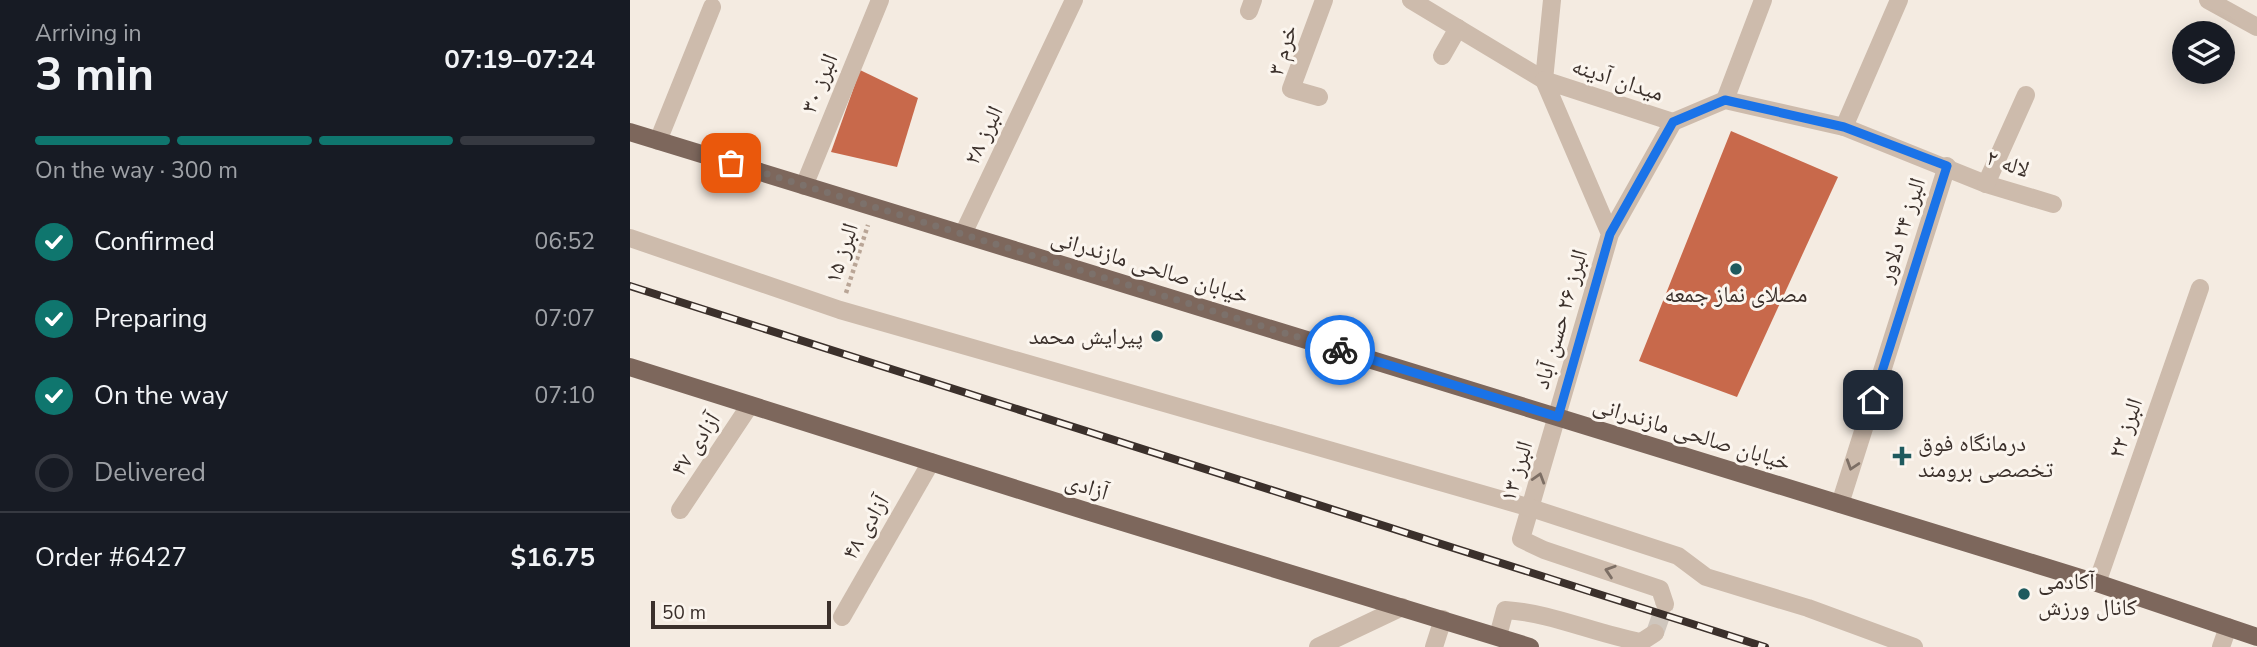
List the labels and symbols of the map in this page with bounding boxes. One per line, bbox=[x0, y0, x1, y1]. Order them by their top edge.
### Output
street label: خرم ۳ bbox=[1260, 21, 1305, 79]
street label: البرز ۳۰ bbox=[794, 49, 845, 118]
street label: میدان آدینه bbox=[1568, 50, 1668, 109]
street label: البرز ۲۸ bbox=[956, 101, 1011, 170]
pin bbox=[701, 133, 761, 193]
street label: لاله ۲ bbox=[1982, 142, 2033, 185]
street label: البرز ۲۴ دلاور bbox=[1870, 174, 1933, 288]
street label: البرز ۱۵ bbox=[817, 219, 866, 287]
street label: خیابان صالحی مازندرانی bbox=[1047, 222, 1252, 311]
street label: البرز ۲۶ حسن آباد bbox=[1526, 246, 1595, 393]
marker: مصلای نماز جمعه bbox=[1728, 261, 1744, 277]
place label: مصلای نماز جمعه bbox=[1664, 279, 1808, 310]
courier bbox=[1305, 315, 1375, 385]
place label: پیرایش محمد bbox=[1029, 321, 1143, 352]
marker: پیرایش محمد bbox=[1149, 328, 1165, 344]
pin bbox=[1843, 370, 1903, 430]
street label: خیابان صالحی مازندرانی bbox=[1589, 389, 1794, 478]
street label: البرز ۲۲ bbox=[2101, 394, 2150, 462]
street label: آزادی ۴۷ bbox=[663, 405, 728, 482]
place label: درمانگاه فوق تخصصی برومند bbox=[1918, 428, 2053, 485]
street label: البرز ۱۳ bbox=[1493, 437, 1540, 505]
marker: درمانگاه فوق تخصصی برومند bbox=[1892, 446, 1912, 466]
one-way arrow bbox=[1846, 459, 1861, 471]
street label: آزادی bbox=[1061, 465, 1113, 508]
one-way arrow bbox=[1531, 473, 1546, 485]
street label: آزادی ۴۸ bbox=[834, 488, 897, 565]
one-way arrow bbox=[1605, 565, 1617, 579]
place label: آکادمی کانال ورزش bbox=[2038, 566, 2137, 623]
marker: آکادمی کانال ورزش bbox=[2016, 586, 2032, 602]
scale bar bbox=[651, 598, 831, 630]

